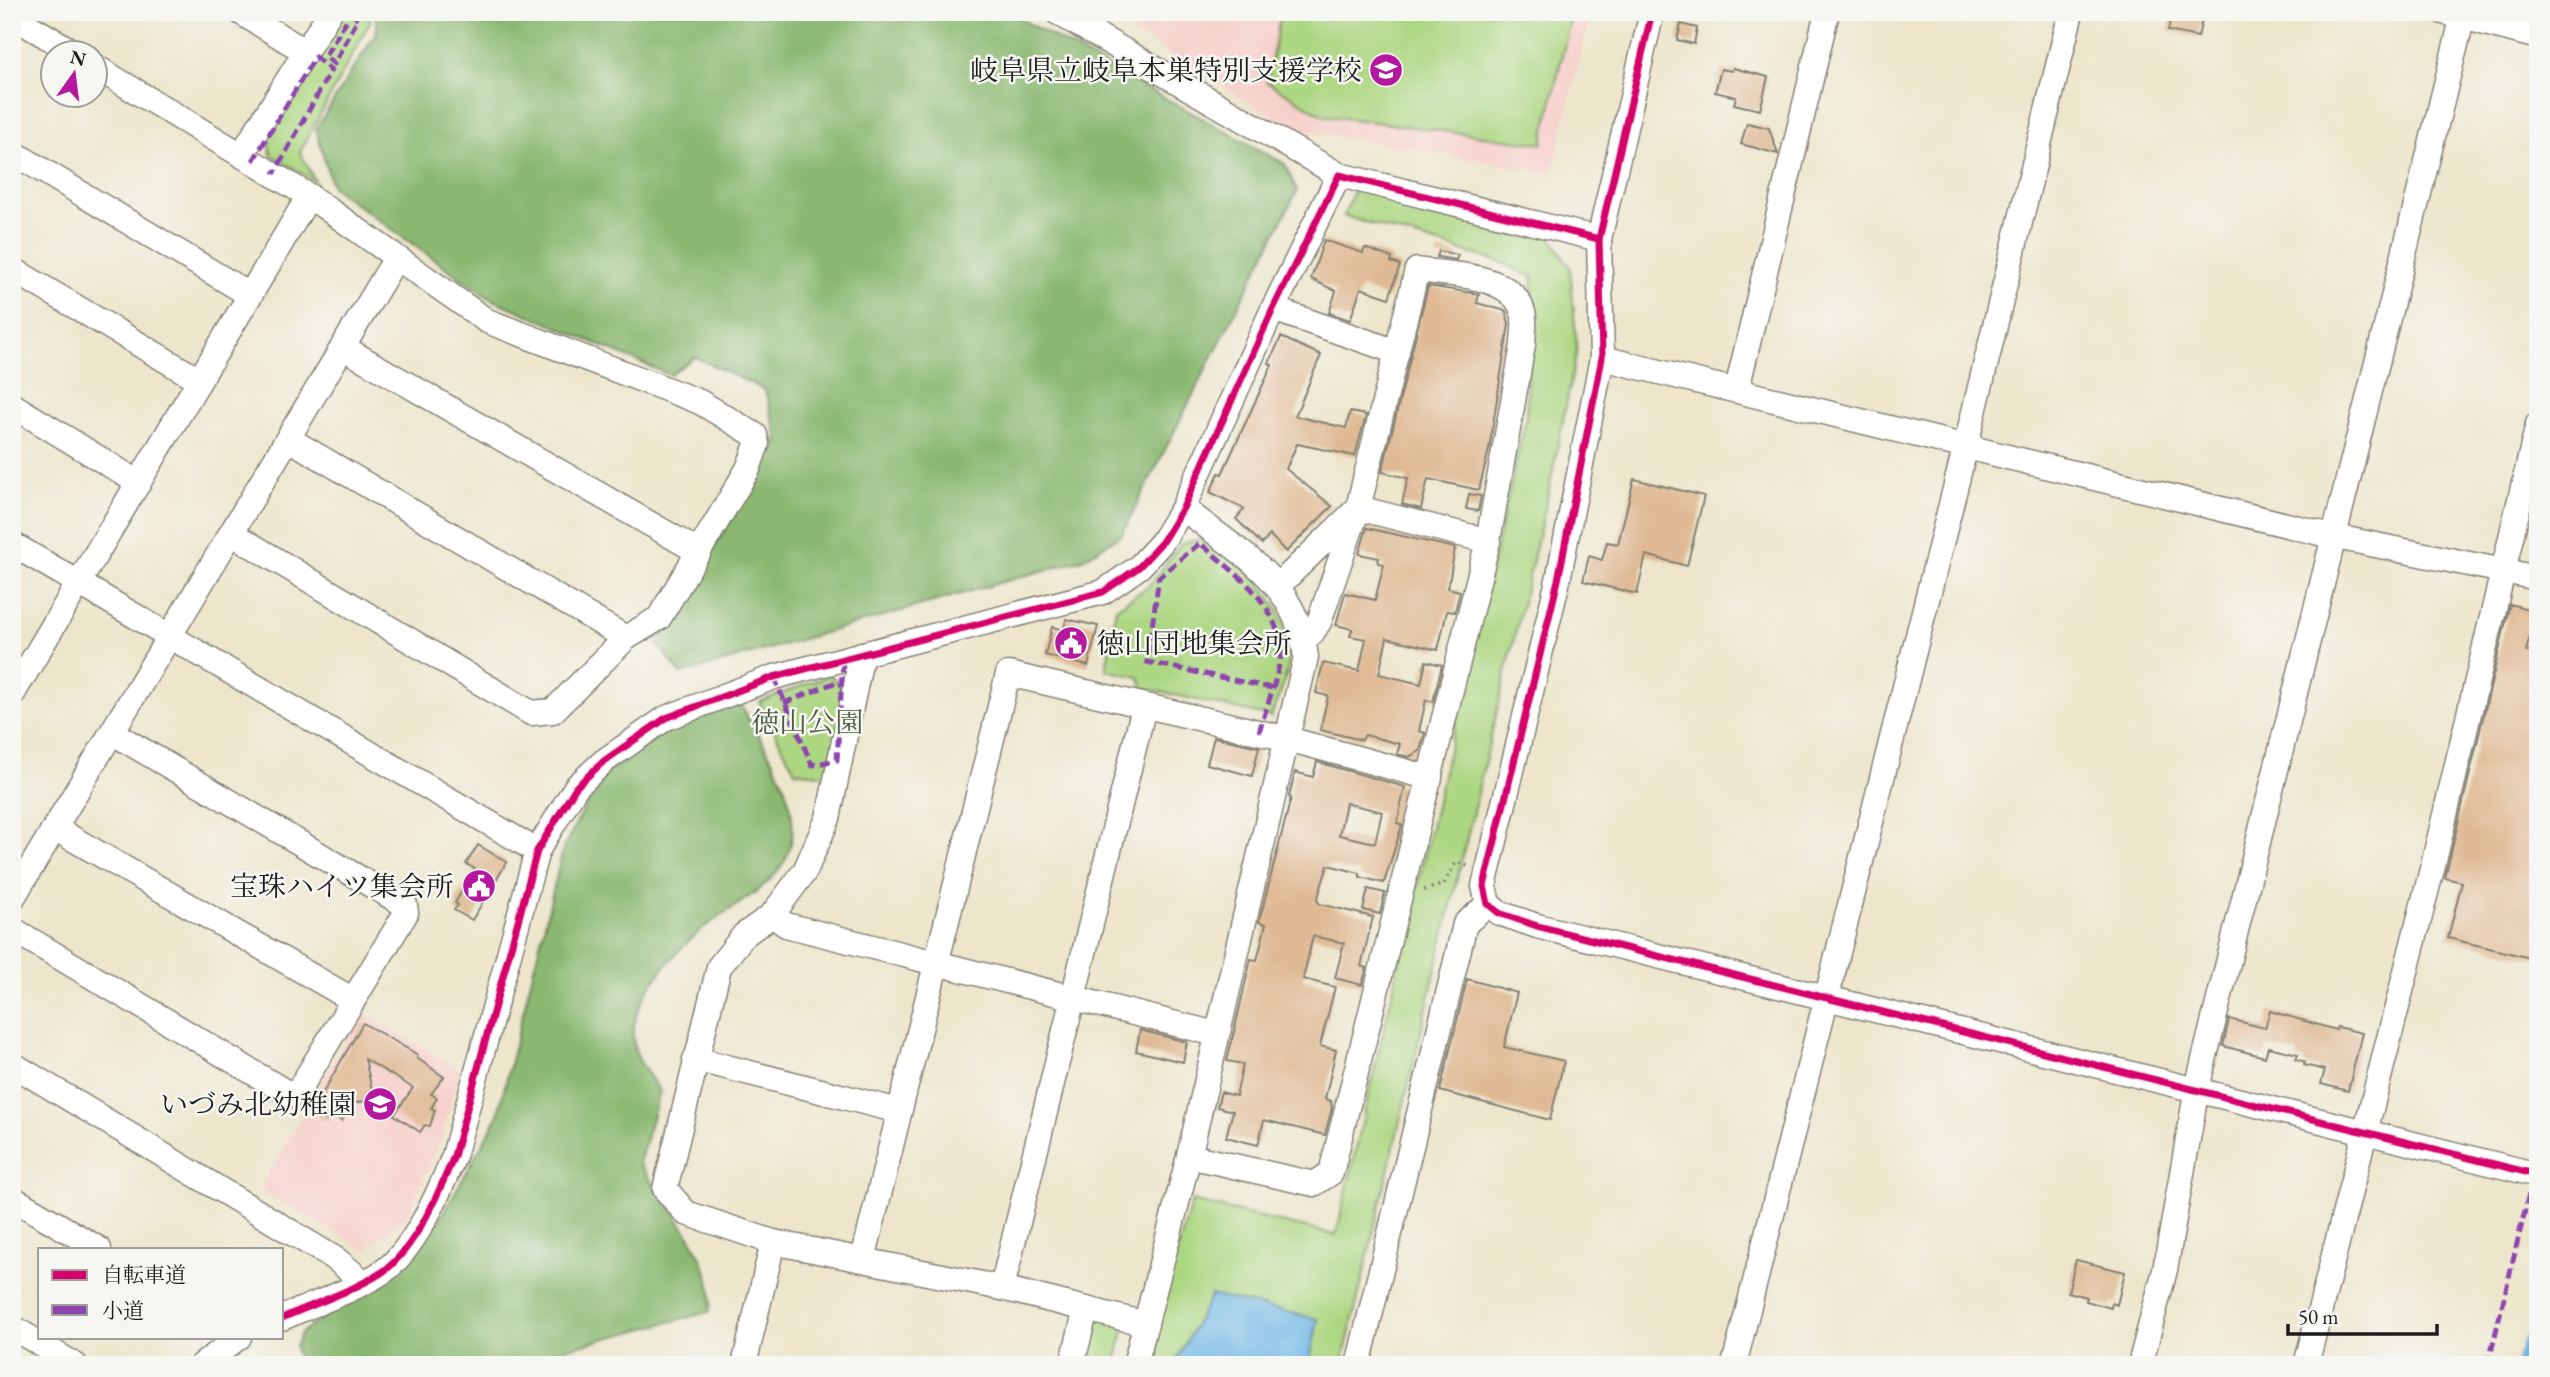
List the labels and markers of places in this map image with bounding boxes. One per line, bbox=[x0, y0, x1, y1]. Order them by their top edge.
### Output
school or university icon: 岐阜県立岐阜本巣特別支援学校 bbox=[1367, 51, 1405, 89]
place label: 岐阜県立岐阜本巣特別支援学校 bbox=[970, 52, 1362, 88]
public building icon: 徳山団地集会所 bbox=[1052, 624, 1090, 662]
place label: 徳山団地集会所 bbox=[1096, 625, 1292, 661]
public building icon: 宝珠ハイツ集会所 bbox=[460, 867, 498, 905]
place label: 宝珠ハイツ集会所 bbox=[230, 868, 454, 904]
school or university icon: いづみ北幼稚園 bbox=[361, 1085, 399, 1123]
place label: いづみ北幼稚園 bbox=[160, 1086, 356, 1122]

